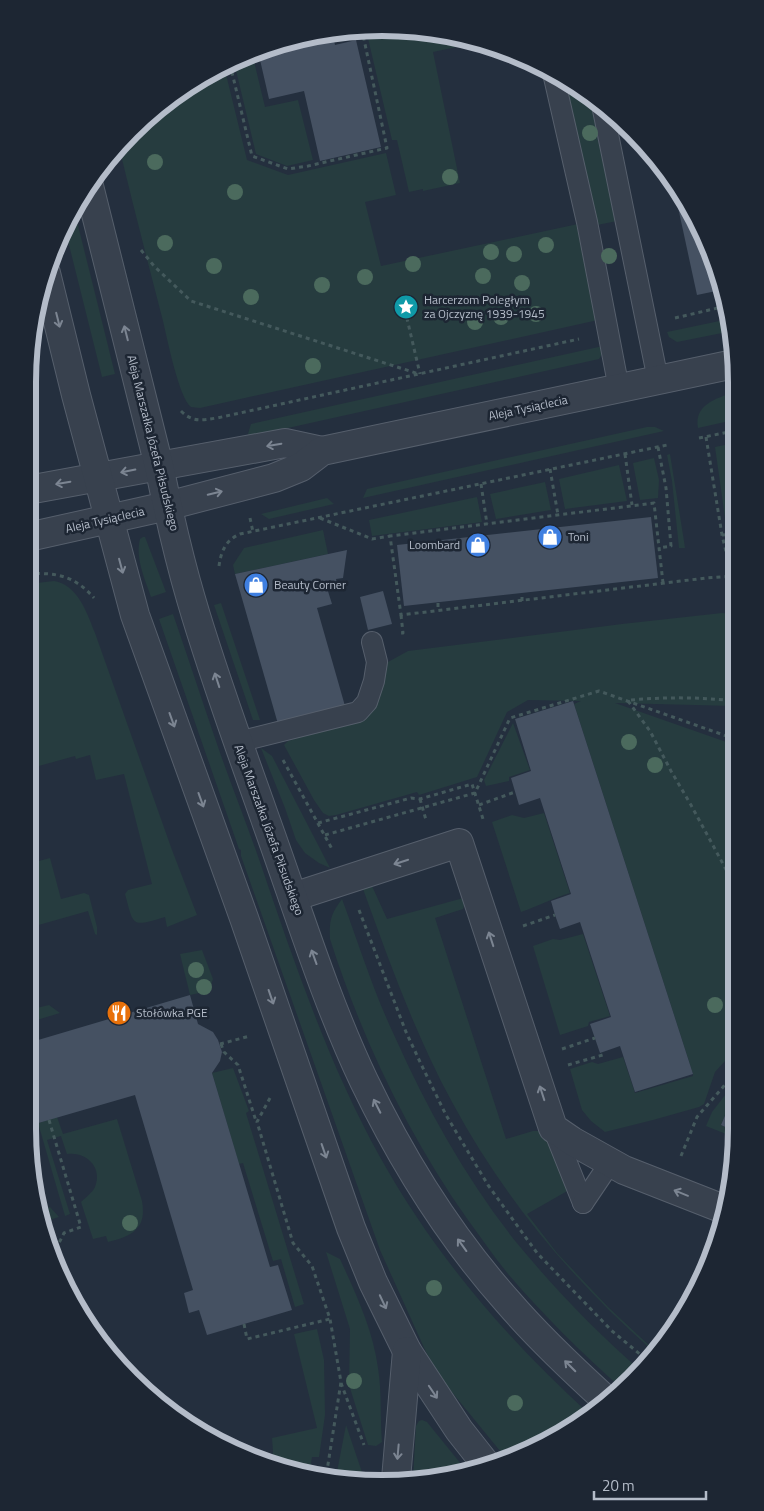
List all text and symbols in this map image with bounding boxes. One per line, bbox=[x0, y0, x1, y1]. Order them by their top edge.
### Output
place label: Harcerzom Poległym za Ojczyznę 1939-1945 bbox=[424, 290, 545, 323]
place icon: Harcerzom Poległym za Ojczyznę 1939-1945 bbox=[393, 294, 419, 320]
one-way arrow bbox=[54, 312, 63, 328]
one-way arrow bbox=[121, 326, 130, 342]
street label: Aleja Marszałka Józefa Piłsudskiego bbox=[122, 353, 185, 533]
street label: Aleja Tysiąclecia bbox=[486, 390, 569, 425]
one-way arrow bbox=[267, 440, 283, 450]
one-way arrow bbox=[121, 467, 137, 477]
one-way arrow bbox=[55, 479, 71, 489]
one-way arrow bbox=[206, 488, 222, 498]
street label: Aleja Tysiąclecia bbox=[63, 501, 146, 538]
shop icon: Toni bbox=[537, 524, 563, 550]
place label: Toni bbox=[568, 527, 589, 546]
shop icon: Loombard bbox=[465, 532, 491, 558]
place label: Loombard bbox=[409, 535, 460, 554]
one-way arrow bbox=[117, 557, 127, 573]
shop icon: Beauty Corner bbox=[243, 572, 269, 598]
place label: Beauty Corner bbox=[274, 575, 346, 594]
one-way arrow bbox=[212, 672, 221, 688]
one-way arrow bbox=[168, 712, 177, 727]
street label: Aleja Marszałka Józefa Piłsudskiego bbox=[230, 742, 309, 918]
one-way arrow bbox=[197, 792, 206, 807]
one-way arrow bbox=[393, 858, 409, 867]
one-way arrow bbox=[486, 932, 495, 947]
one-way arrow bbox=[309, 949, 318, 965]
one-way arrow bbox=[267, 989, 276, 1005]
restaurant icon: Stołówka PGE bbox=[106, 1000, 132, 1026]
place label: Stołówka PGE bbox=[136, 1003, 208, 1022]
one-way arrow bbox=[537, 1086, 546, 1102]
one-way arrow bbox=[372, 1099, 382, 1114]
one-way arrow bbox=[320, 1143, 329, 1158]
one-way arrow bbox=[674, 1187, 689, 1197]
one-way arrow bbox=[457, 1238, 467, 1252]
one-way arrow bbox=[378, 1294, 388, 1309]
one-way arrow bbox=[563, 1360, 576, 1372]
one-way arrow bbox=[429, 1385, 439, 1399]
one-way arrow bbox=[394, 1444, 403, 1460]
scale bar bbox=[594, 1468, 706, 1500]
text: 20 m bbox=[602, 1474, 635, 1497]

